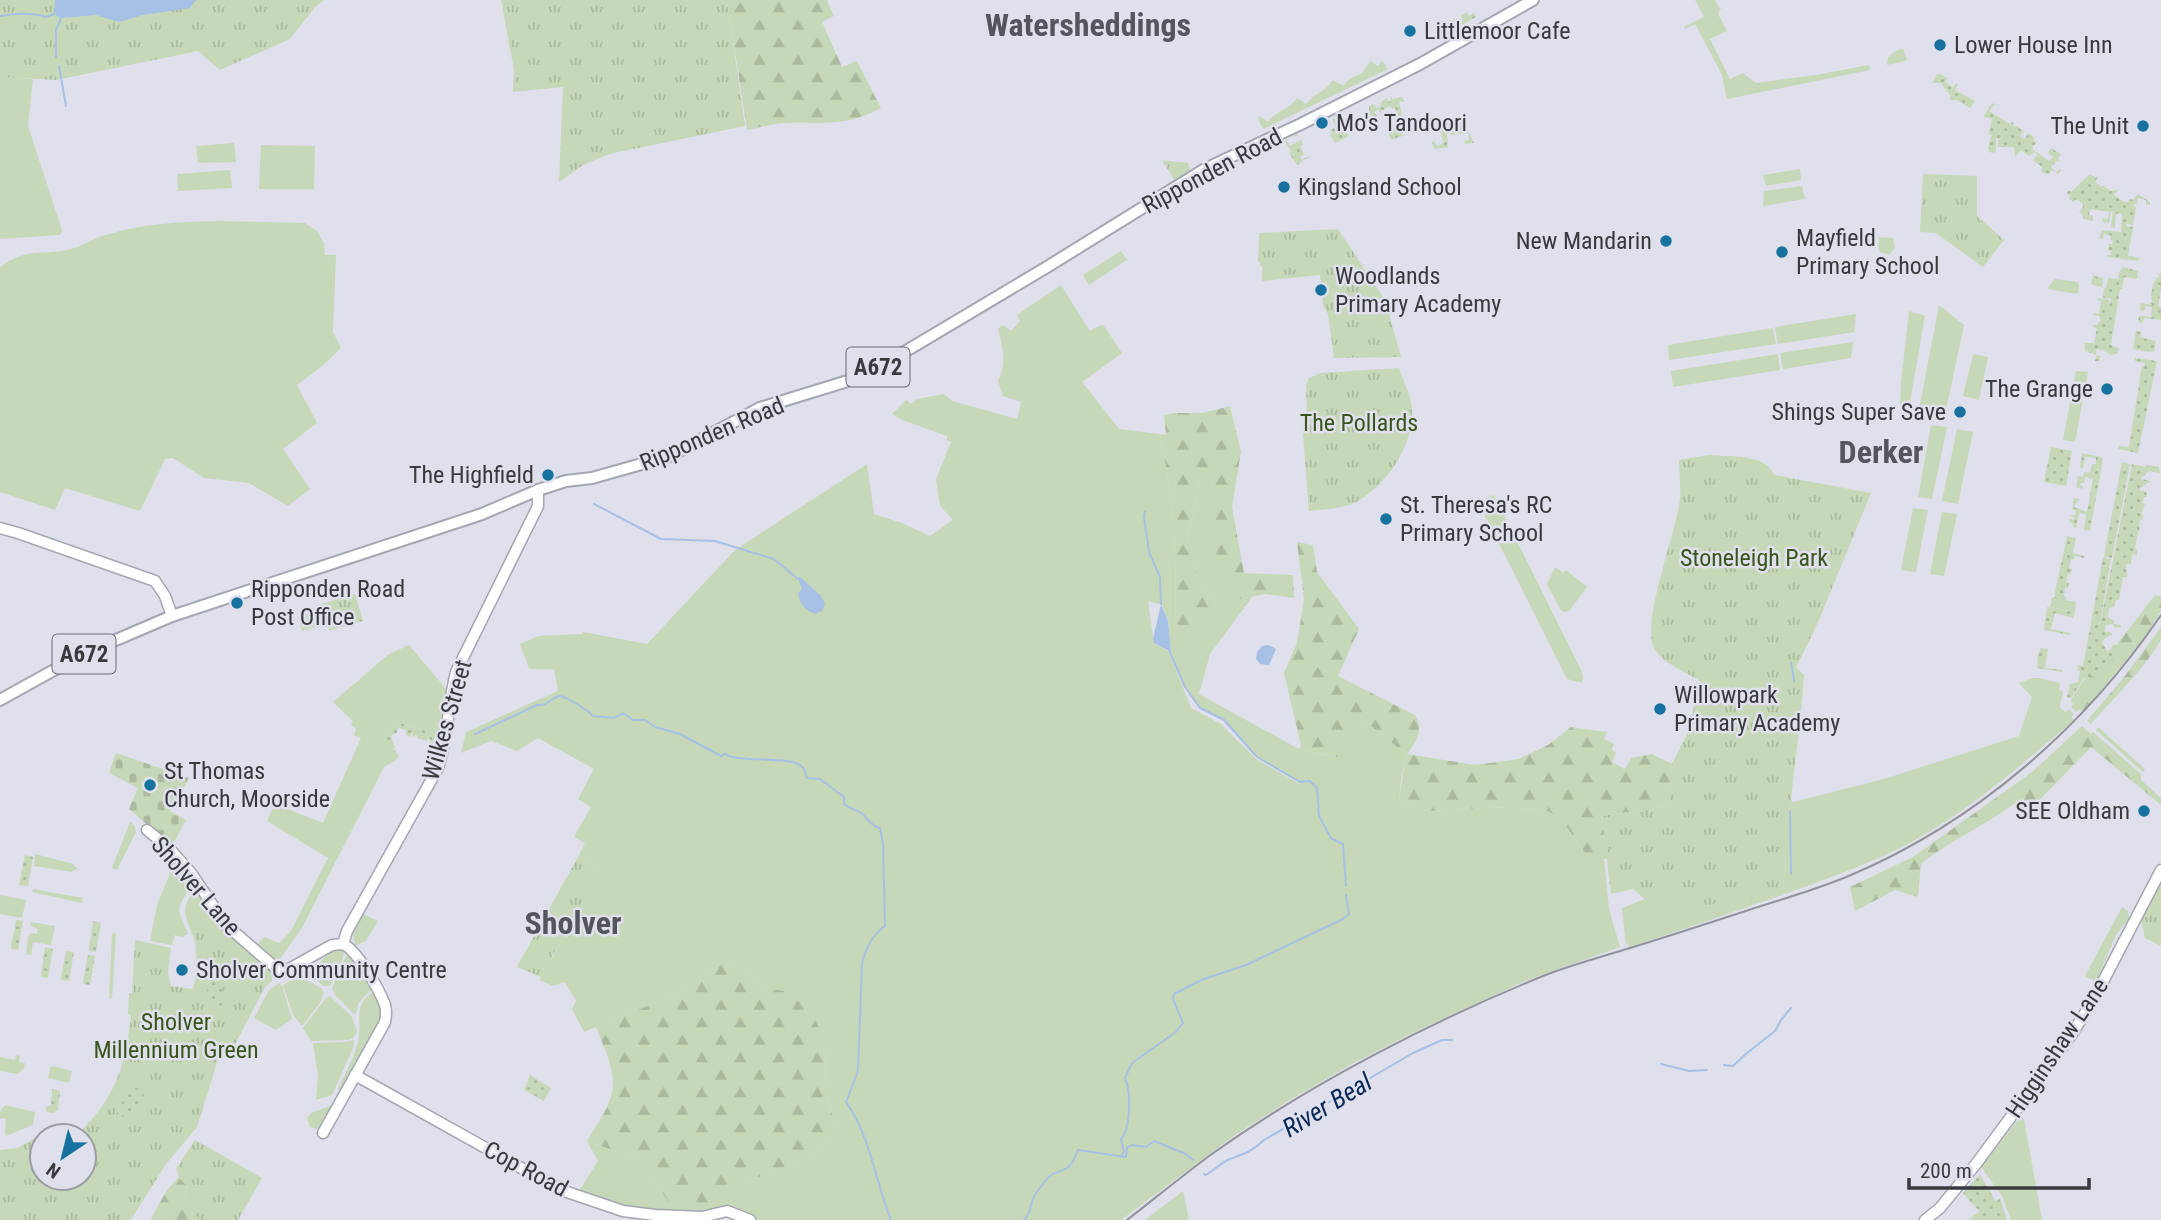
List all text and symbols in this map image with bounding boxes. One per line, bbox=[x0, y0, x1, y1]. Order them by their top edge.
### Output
district label: Watersheddings bbox=[985, 6, 1191, 44]
place label: Littlemoor Cafe bbox=[1424, 17, 1571, 45]
marker: Littlemoor Cafe bbox=[1402, 23, 1418, 39]
place label: Lower House Inn bbox=[1954, 31, 2113, 59]
marker: Lower House Inn bbox=[1932, 37, 1948, 53]
place label: Mo's Tandoori bbox=[1336, 109, 1467, 137]
place label: The Unit bbox=[2050, 112, 2129, 140]
marker: Mo's Tandoori bbox=[1314, 115, 1330, 131]
marker: The Unit bbox=[2135, 118, 2151, 134]
street label: Ripponden Road bbox=[1137, 122, 1287, 220]
place label: Kingsland School bbox=[1298, 173, 1462, 201]
marker: Kingsland School bbox=[1276, 179, 1292, 195]
place label: Mayfield Primary School bbox=[1796, 224, 1939, 280]
place label: New Mandarin bbox=[1516, 227, 1652, 255]
marker: New Mandarin bbox=[1658, 233, 1674, 249]
marker: Mayfield Primary School bbox=[1774, 244, 1790, 260]
place label: Woodlands Primary Academy bbox=[1335, 262, 1501, 318]
marker: Woodlands Primary Academy bbox=[1313, 282, 1329, 298]
road number: A672 bbox=[846, 348, 910, 386]
place label: The Grange bbox=[1985, 375, 2093, 403]
marker: The Grange bbox=[2099, 381, 2115, 397]
street label: Ripponden Road bbox=[636, 391, 788, 477]
place label: Shings Super Save bbox=[1771, 398, 1946, 426]
marker: Shings Super Save bbox=[1952, 404, 1968, 420]
park label: The Pollards bbox=[1300, 409, 1418, 437]
district label: Derker bbox=[1839, 433, 1923, 471]
place label: The Highfield bbox=[409, 461, 534, 489]
marker: The Highfield bbox=[540, 467, 556, 483]
place label: St. Theresa's RC Primary School bbox=[1400, 491, 1552, 547]
marker: St. Theresa's RC Primary School bbox=[1378, 511, 1394, 527]
park label: Stoneleigh Park bbox=[1680, 544, 1828, 572]
place label: Ripponden Road Post Office bbox=[251, 575, 405, 631]
marker: Ripponden Road Post Office bbox=[229, 595, 245, 611]
road number: A672 bbox=[52, 634, 116, 674]
street label: Wilkes Street bbox=[416, 657, 478, 783]
place label: Willowpark Primary Academy bbox=[1674, 681, 1840, 737]
marker: Willowpark Primary Academy bbox=[1652, 701, 1668, 717]
place label: St Thomas Church, Moorside bbox=[164, 757, 330, 813]
marker: St Thomas Church, Moorside bbox=[142, 777, 158, 793]
place label: SEE Oldham bbox=[2015, 797, 2130, 825]
marker: SEE Oldham bbox=[2136, 803, 2152, 819]
street label: Sholver Lane bbox=[146, 831, 246, 941]
district label: Sholver bbox=[524, 904, 622, 942]
place label: Sholver Community Centre bbox=[196, 956, 447, 984]
marker: Sholver Community Centre bbox=[174, 962, 190, 978]
street label: Higginshaw Lane bbox=[2000, 973, 2114, 1123]
park label: Sholver Millennium Green bbox=[93, 1008, 259, 1064]
water label: River Beal bbox=[1277, 1066, 1378, 1143]
north arrow bbox=[28, 1122, 98, 1192]
street label: Cop Road bbox=[479, 1135, 573, 1203]
scale bar bbox=[1909, 1146, 2089, 1190]
text: N bbox=[42, 1158, 65, 1183]
text: 200 m bbox=[1920, 1159, 1972, 1183]

